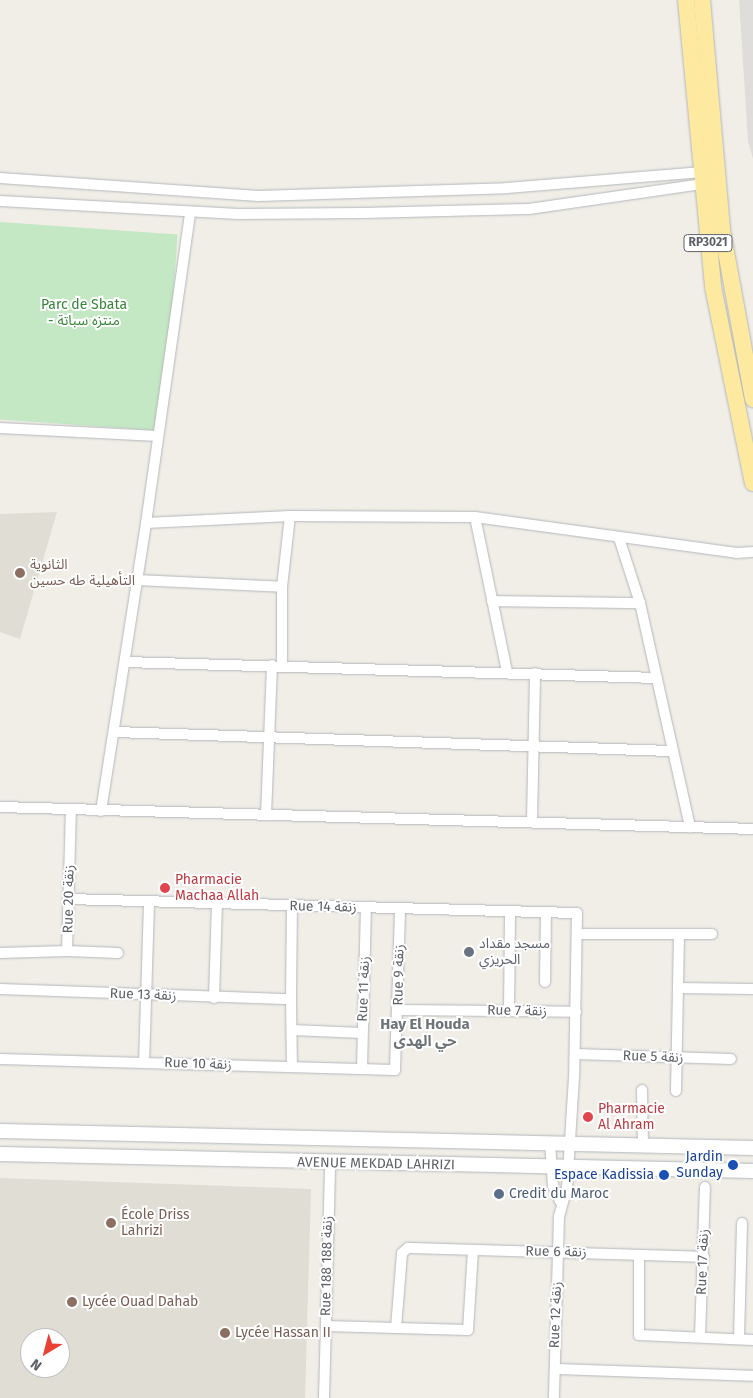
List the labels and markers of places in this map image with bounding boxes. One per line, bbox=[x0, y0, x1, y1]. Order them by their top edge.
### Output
place label: الثانوية التأهيلية طه حسين bbox=[30, 557, 135, 590]
marker: الثانوية التأهيلية طه حسين bbox=[14, 567, 26, 579]
place label: Pharmacie Machaa Allah bbox=[175, 872, 259, 904]
marker: Pharmacie Machaa Allah bbox=[159, 882, 171, 894]
place label: مسجد مقداد الحريزي bbox=[479, 936, 550, 969]
marker: مسجد مقداد الحريزي bbox=[463, 946, 475, 958]
place label: Pharmacie Al Ahram bbox=[598, 1101, 665, 1134]
marker: Pharmacie Al Ahram bbox=[582, 1111, 594, 1123]
place label: Jardin Sunday bbox=[676, 1149, 723, 1182]
marker: Jardin Sunday bbox=[727, 1159, 739, 1171]
place label: Espace Kadissia bbox=[554, 1167, 654, 1183]
marker: Espace Kadissia bbox=[658, 1169, 670, 1181]
place label: Credit du Maroc bbox=[509, 1186, 609, 1202]
marker: Credit du Maroc bbox=[493, 1188, 505, 1200]
place label: École Driss Lahrizi bbox=[121, 1207, 189, 1240]
marker: École Driss Lahrizi bbox=[105, 1217, 117, 1229]
place label: Lycée Ouad Dahab bbox=[82, 1294, 198, 1310]
marker: Lycée Ouad Dahab bbox=[66, 1296, 78, 1308]
place label: Lycée Hassan II bbox=[235, 1325, 331, 1341]
marker: Lycée Hassan II bbox=[219, 1327, 231, 1339]

